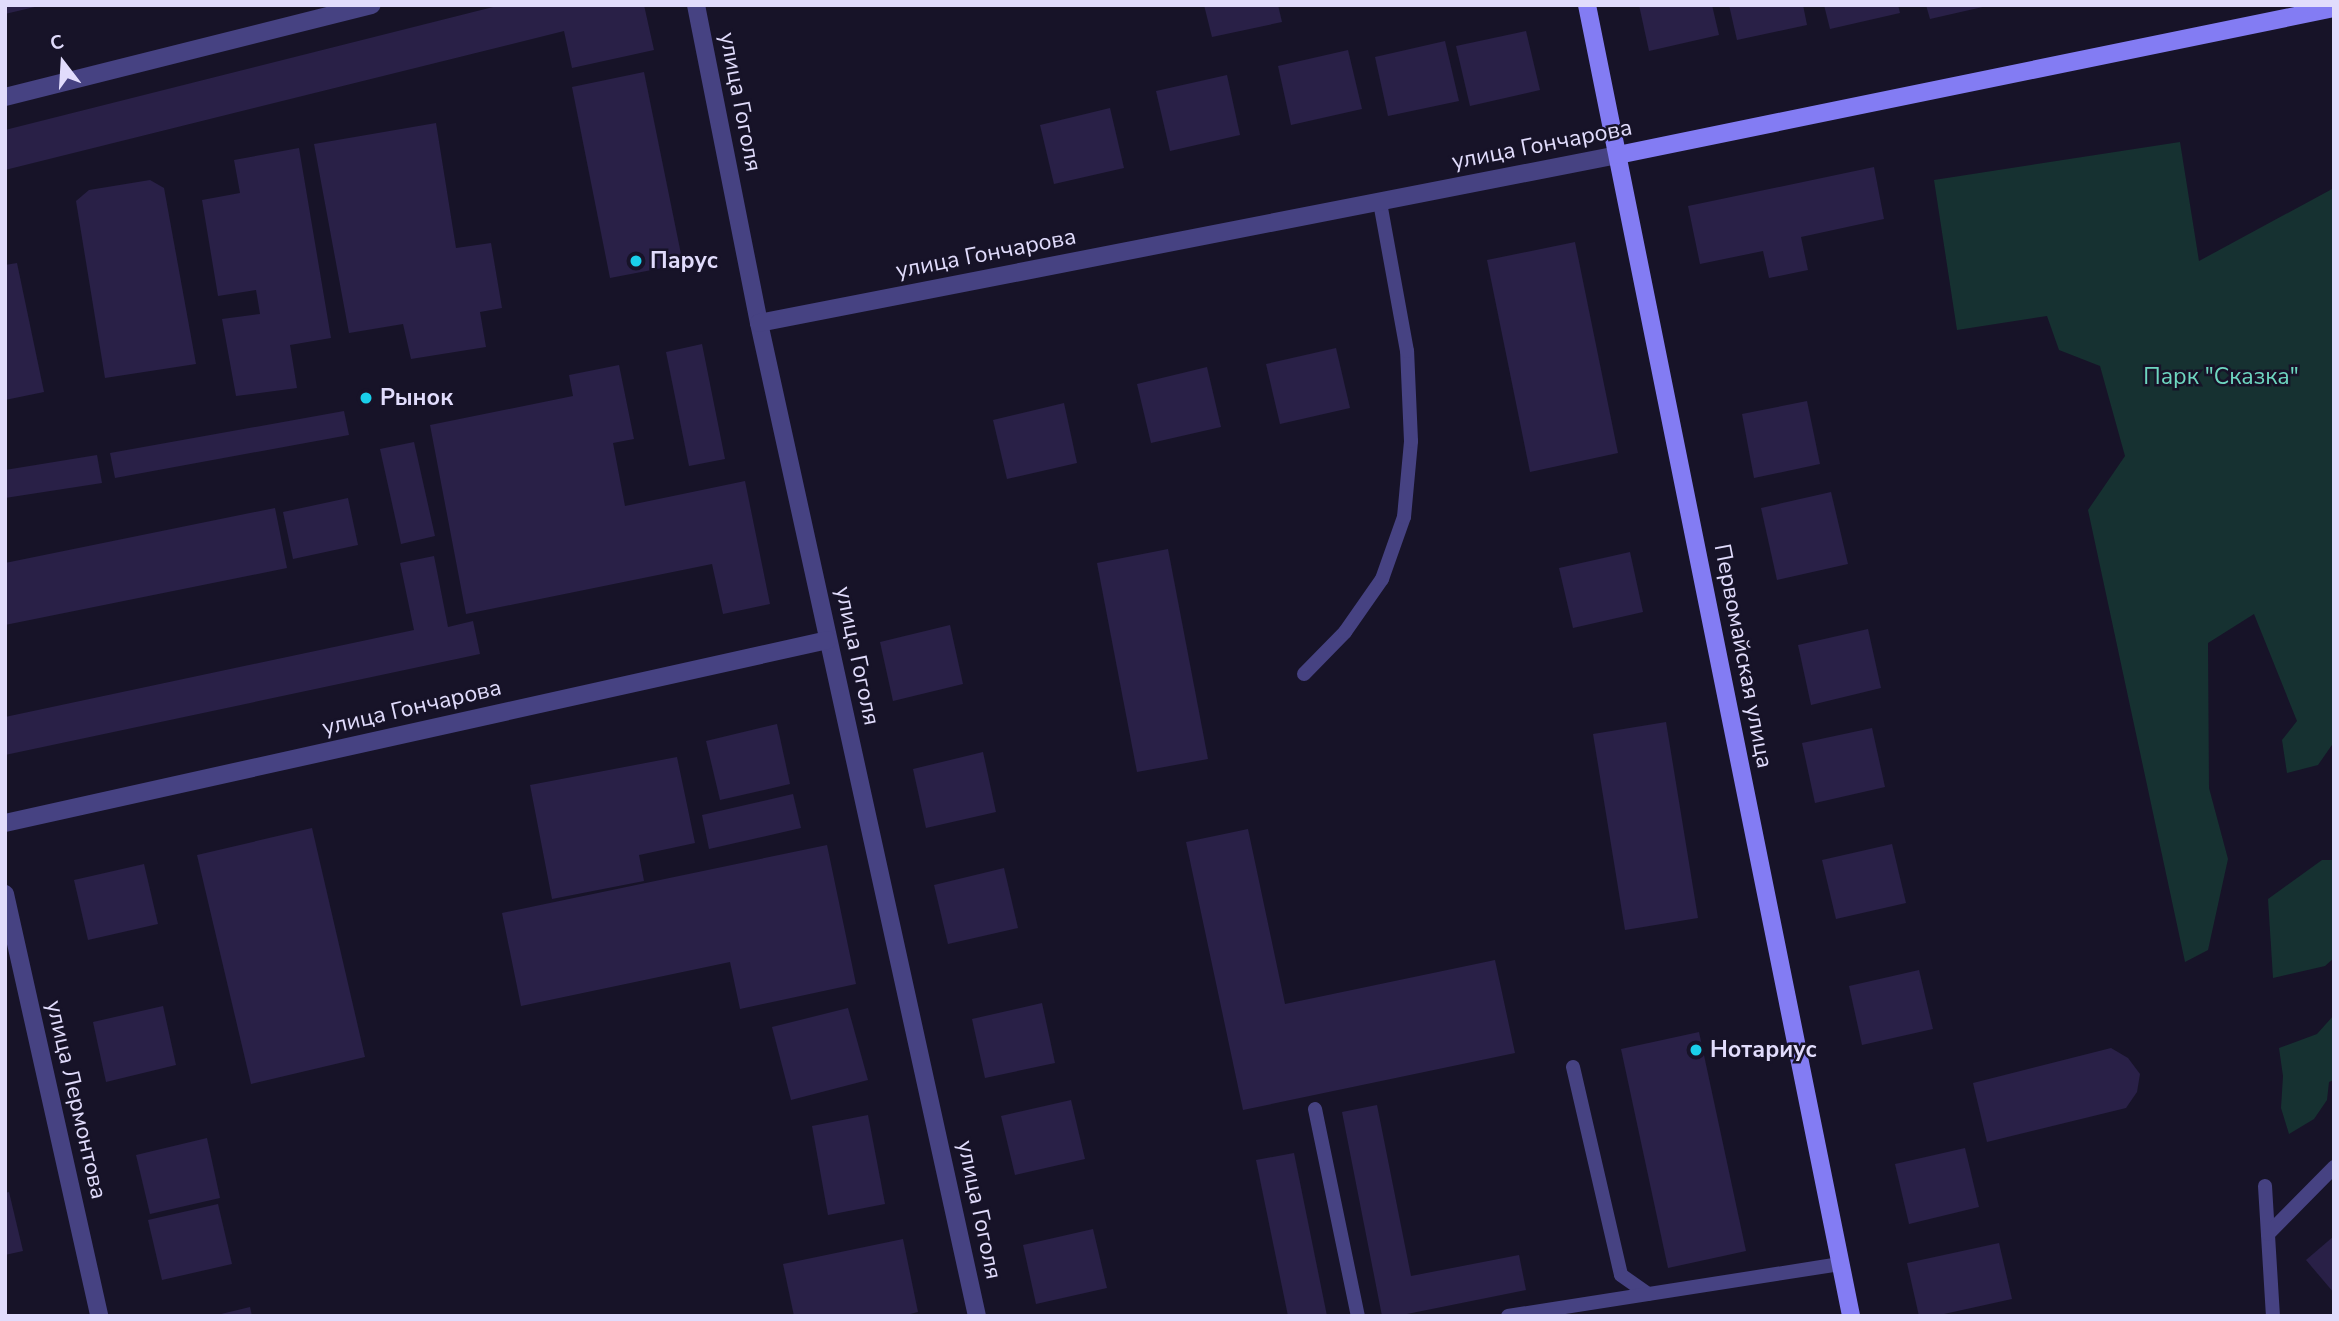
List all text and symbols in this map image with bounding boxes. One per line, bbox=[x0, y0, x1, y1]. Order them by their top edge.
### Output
north arrow bbox=[28, 28, 98, 98]
text: С bbox=[47, 29, 67, 57]
street label: улица Гоголя bbox=[713, 30, 767, 174]
street label: улица Гончарова bbox=[1450, 114, 1634, 176]
street label: улица Гончарова bbox=[894, 223, 1078, 285]
place label: Парус bbox=[650, 247, 718, 275]
marker: Парус bbox=[628, 253, 644, 269]
park label: Парк "Сказка" bbox=[2143, 363, 2299, 391]
place label: Рынок bbox=[380, 384, 453, 412]
marker: Рынок bbox=[358, 390, 374, 406]
street label: Первомайская улица bbox=[1708, 542, 1778, 770]
street label: улица Гоголя bbox=[829, 584, 885, 728]
street label: улица Гончарова bbox=[320, 674, 504, 742]
street label: улица Лермонтова bbox=[40, 998, 112, 1202]
place label: Нотариус bbox=[1710, 1036, 1817, 1064]
marker: Нотариус bbox=[1688, 1042, 1704, 1058]
street label: улица Гоголя bbox=[951, 1138, 1007, 1282]

